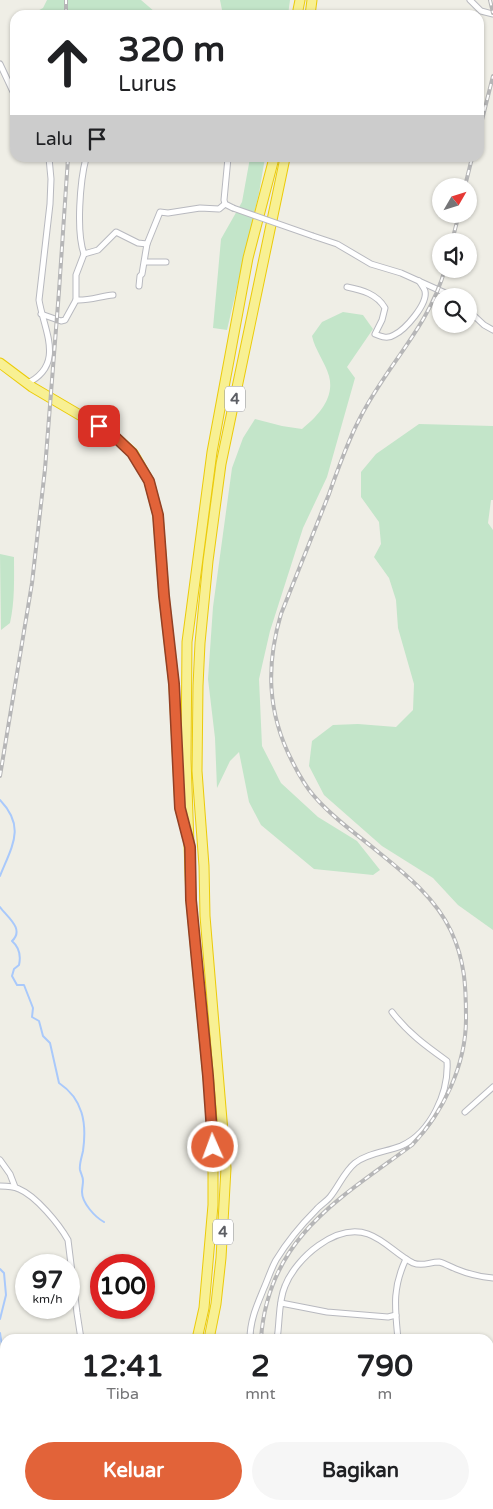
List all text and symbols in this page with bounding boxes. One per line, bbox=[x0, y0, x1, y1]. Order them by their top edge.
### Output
text: 320 m bbox=[118, 29, 225, 71]
icon: ahead bbox=[35, 30, 100, 95]
text: Lurus bbox=[118, 71, 176, 97]
icon: arrive bbox=[83, 125, 111, 153]
text: Lalu bbox=[35, 128, 73, 150]
north arrow bbox=[432, 178, 478, 222]
map controls bbox=[432, 178, 477, 333]
button: sound bbox=[432, 233, 477, 278]
button: search bbox=[432, 288, 477, 333]
road number: 4 bbox=[225, 386, 245, 412]
pin bbox=[78, 405, 120, 447]
icon: arrive bbox=[85, 412, 113, 440]
position arrow bbox=[186, 1120, 238, 1172]
road number: 4 bbox=[213, 1220, 233, 1244]
speed limit sign: 100 bbox=[90, 1254, 155, 1319]
text: 97 bbox=[32, 1265, 63, 1295]
text: km/h bbox=[32, 1292, 63, 1306]
text: 12:41 bbox=[81, 1348, 164, 1385]
text: 2 bbox=[251, 1348, 270, 1385]
text: 790 bbox=[356, 1348, 413, 1385]
text: Tiba bbox=[106, 1384, 139, 1404]
text: mnt bbox=[245, 1384, 276, 1404]
text: m bbox=[377, 1384, 392, 1404]
button: Keluar bbox=[25, 1442, 242, 1500]
button: Bagikan bbox=[252, 1442, 469, 1500]

